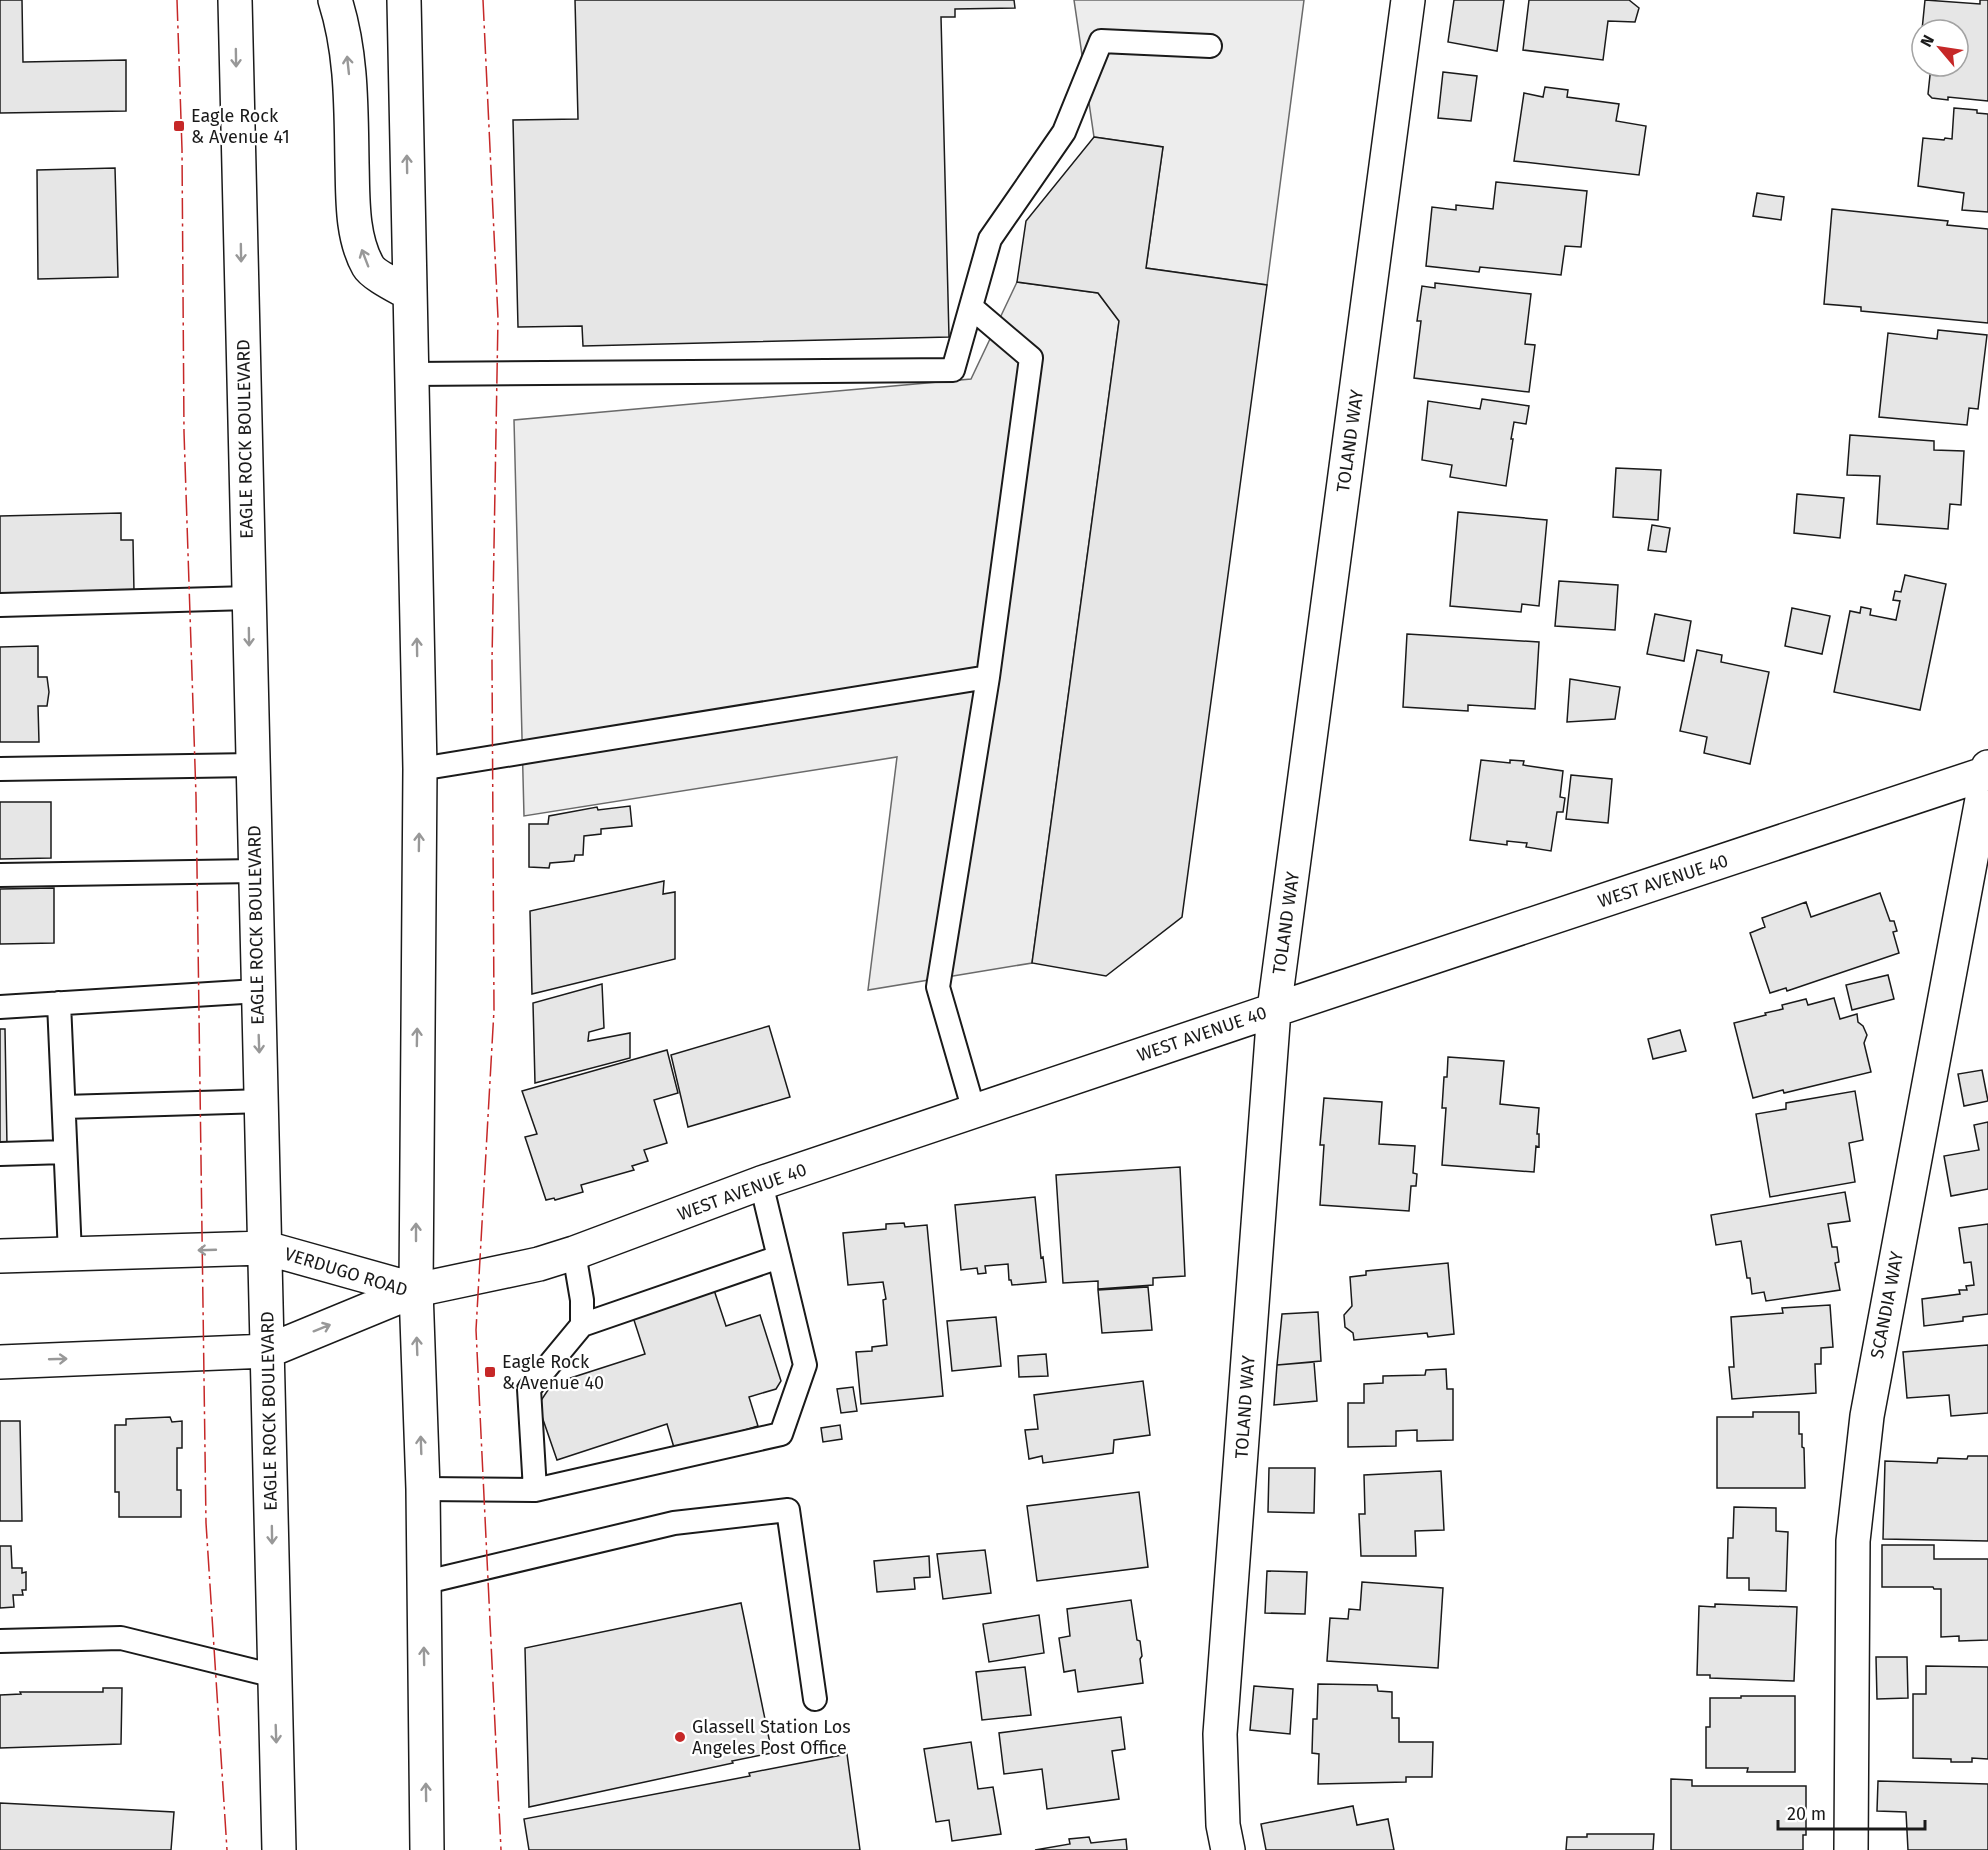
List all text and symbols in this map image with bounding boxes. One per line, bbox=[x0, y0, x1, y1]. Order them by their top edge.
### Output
north arrow bbox=[1910, 18, 1970, 78]
text: N bbox=[1916, 32, 1938, 50]
one-way arrow bbox=[231, 48, 242, 68]
one-way arrow bbox=[342, 56, 353, 75]
place label: Eagle Rock & Avenue 41 bbox=[191, 105, 290, 148]
marker: Eagle Rock & Avenue 41 bbox=[172, 119, 186, 133]
one-way arrow bbox=[401, 154, 413, 174]
one-way arrow bbox=[235, 243, 246, 263]
one-way arrow bbox=[359, 249, 370, 268]
street label: EAGLE ROCK BOULEVARD bbox=[232, 339, 258, 539]
street label: TOLAND WAY bbox=[1332, 388, 1368, 494]
one-way arrow bbox=[244, 627, 255, 647]
one-way arrow bbox=[411, 637, 423, 657]
street label: EAGLE ROCK BOULEVARD bbox=[243, 825, 269, 1025]
one-way arrow bbox=[413, 832, 425, 852]
street label: WEST AVENUE 40 bbox=[1595, 850, 1731, 912]
street label: TOLAND WAY bbox=[1268, 870, 1304, 976]
street label: WEST AVENUE 40 bbox=[1134, 1002, 1270, 1066]
one-way arrow bbox=[411, 1027, 423, 1047]
one-way arrow bbox=[254, 1034, 265, 1054]
street label: WEST AVENUE 40 bbox=[674, 1158, 810, 1226]
one-way arrow bbox=[410, 1222, 422, 1242]
street label: VERDUGO ROAD bbox=[282, 1243, 410, 1301]
one-way arrow bbox=[198, 1244, 218, 1256]
street label: SCANDIA WAY bbox=[1866, 1249, 1908, 1360]
street label: EAGLE ROCK BOULEVARD bbox=[256, 1311, 282, 1511]
one-way arrow bbox=[312, 1322, 331, 1333]
one-way arrow bbox=[412, 1336, 423, 1356]
place label: Eagle Rock & Avenue 40 bbox=[502, 1351, 604, 1394]
one-way arrow bbox=[48, 1354, 68, 1365]
street label: TOLAND WAY bbox=[1230, 1355, 1260, 1459]
marker: Eagle Rock & Avenue 40 bbox=[483, 1365, 497, 1379]
one-way arrow bbox=[415, 1436, 426, 1456]
one-way arrow bbox=[266, 1525, 277, 1545]
one-way arrow bbox=[418, 1646, 430, 1666]
place label: Glassell Station Los Angeles Post Office bbox=[692, 1716, 851, 1759]
one-way arrow bbox=[270, 1723, 282, 1743]
marker: Glassell Station Los Angeles Post Office bbox=[673, 1730, 687, 1744]
one-way arrow bbox=[420, 1782, 432, 1802]
scale bar bbox=[1778, 1793, 1925, 1831]
text: 20 m bbox=[1787, 1803, 1826, 1825]

